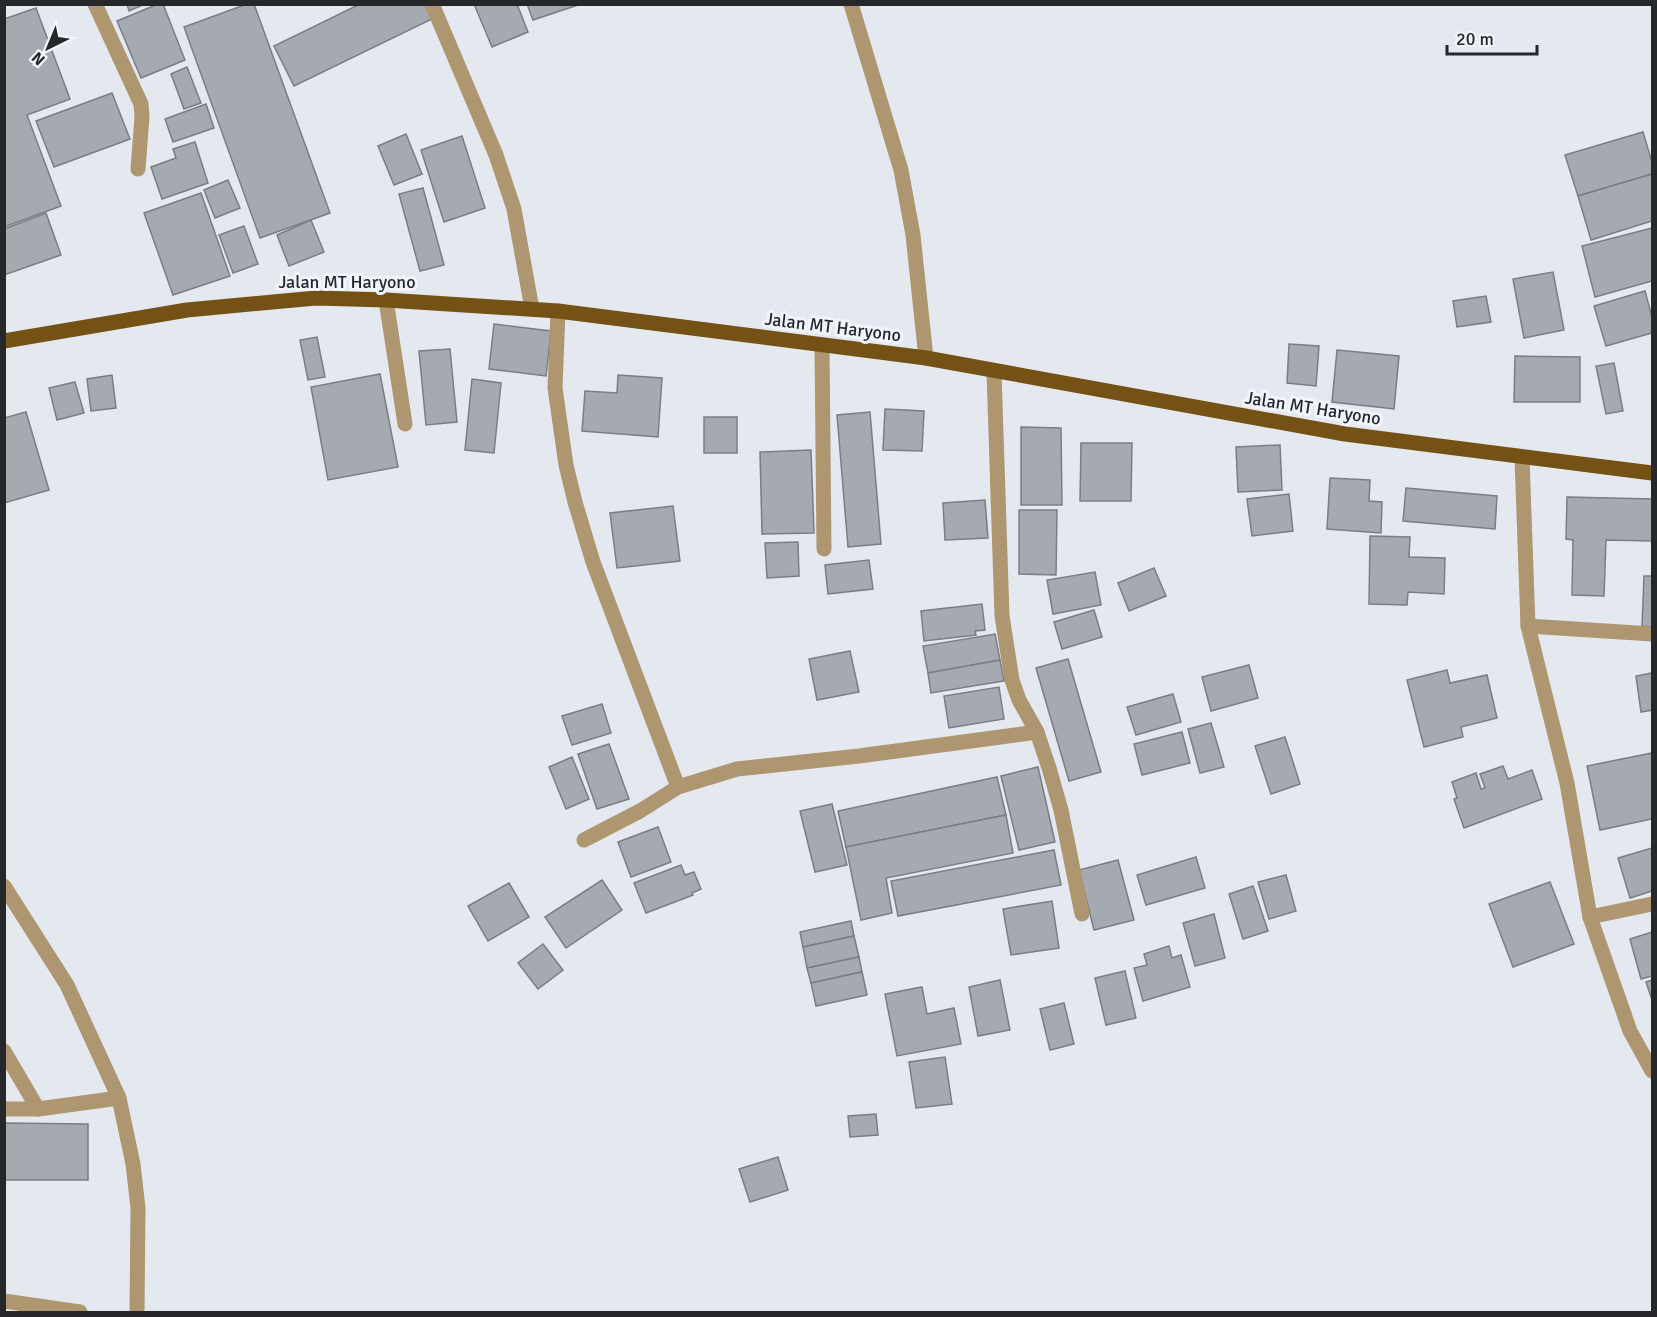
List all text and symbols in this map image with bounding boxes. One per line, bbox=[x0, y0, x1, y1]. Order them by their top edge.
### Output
north arrow bbox=[18, 18, 78, 78]
scale bar bbox=[1447, 18, 1537, 56]
text: 20 m bbox=[1456, 28, 1494, 50]
text: N bbox=[28, 47, 49, 69]
street label: Jalan MT Haryono bbox=[278, 271, 416, 293]
street label: Jalan MT Haryono bbox=[764, 308, 902, 346]
street label: Jalan MT Haryono bbox=[1244, 386, 1382, 430]

